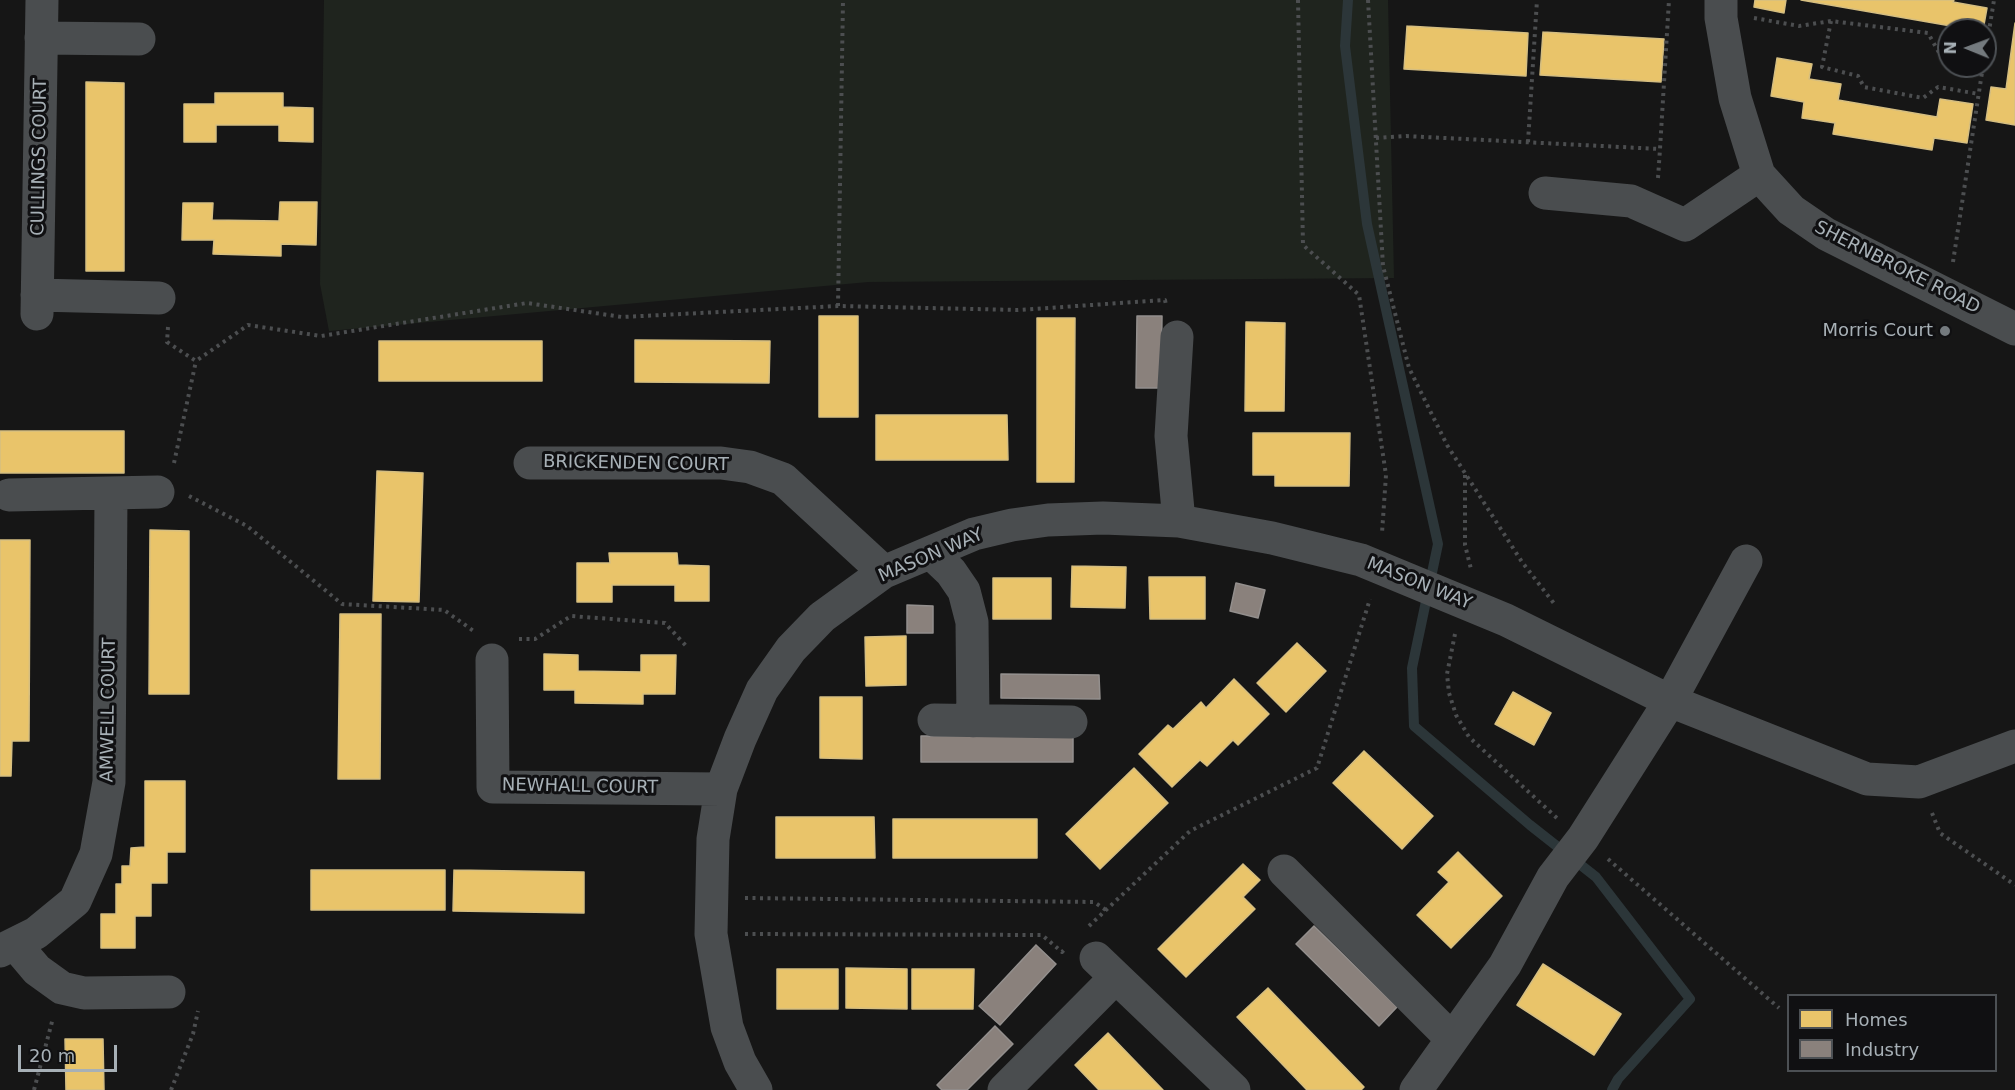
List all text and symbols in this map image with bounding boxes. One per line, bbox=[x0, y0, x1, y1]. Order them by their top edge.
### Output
north arrow bbox=[1937, 18, 1997, 78]
text: N bbox=[1941, 41, 1960, 55]
street label: CULLINGS COURT bbox=[28, 78, 52, 236]
street label: SHERNBROKE ROAD bbox=[1811, 217, 1983, 319]
place label: Morris Court bbox=[1822, 320, 1933, 342]
marker: Morris Court bbox=[1938, 324, 1952, 338]
street label: BRICKENDEN COURT bbox=[543, 452, 729, 476]
street label: MASON WAY bbox=[876, 524, 986, 588]
street label: MASON WAY bbox=[1363, 553, 1475, 615]
street label: AMWELL COURT bbox=[97, 637, 121, 783]
street label: NEWHALL COURT bbox=[502, 775, 658, 799]
legend bbox=[1787, 994, 1997, 1072]
text: Homes bbox=[1845, 1009, 1908, 1030]
scale bar bbox=[21, 1033, 120, 1071]
text: Industry bbox=[1845, 1039, 1919, 1060]
text: 20 m bbox=[29, 1045, 75, 1066]

